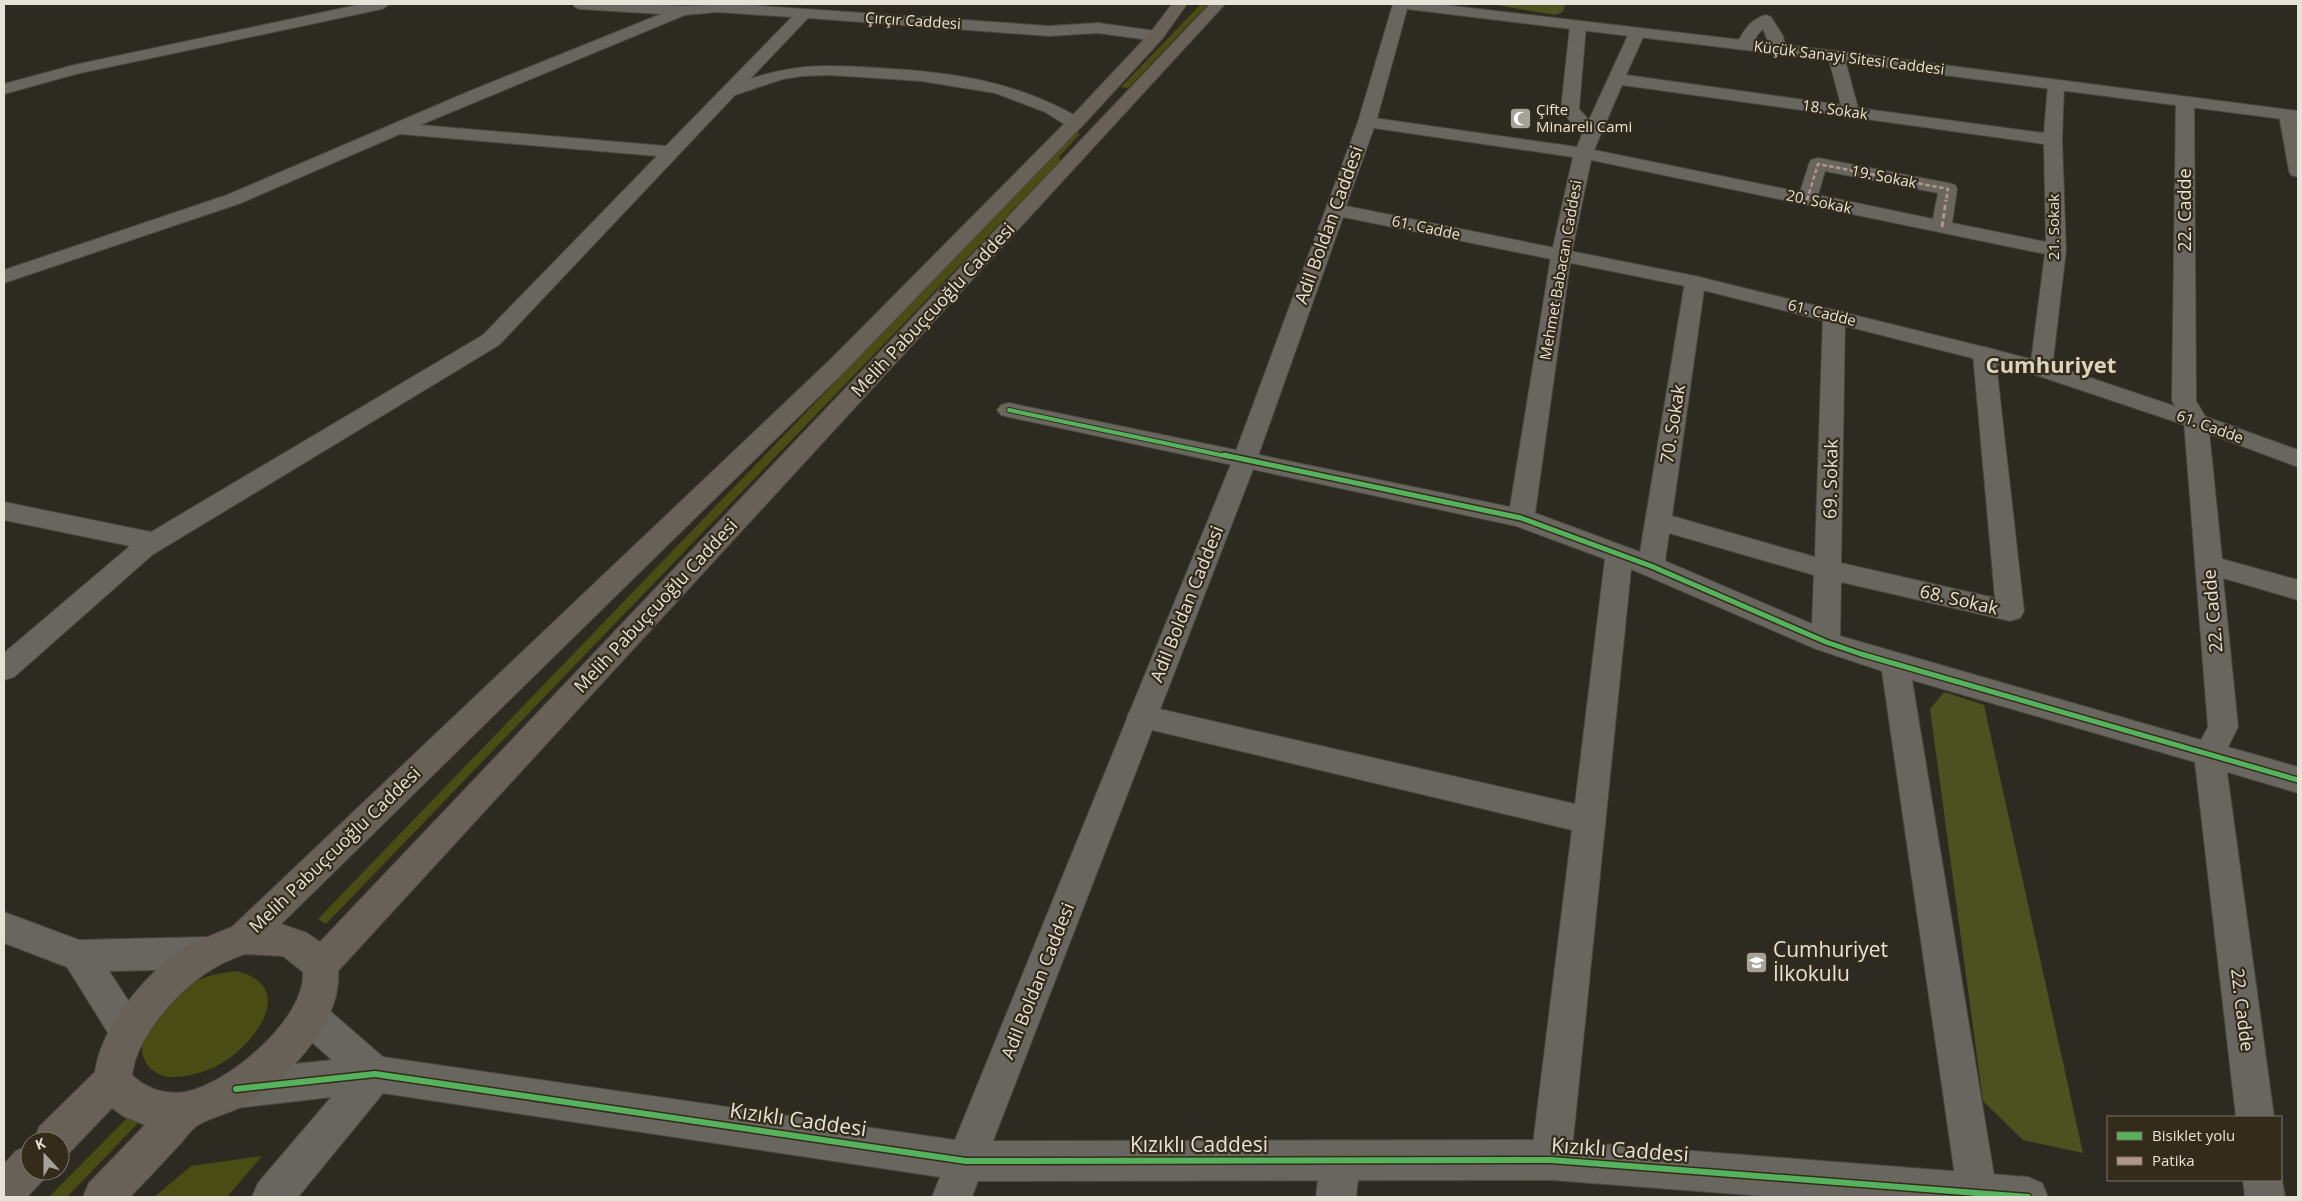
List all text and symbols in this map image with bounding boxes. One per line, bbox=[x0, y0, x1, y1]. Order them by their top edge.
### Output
street label: Çırçır Caddesi bbox=[865, 7, 962, 33]
street label: Küçük Sanayi Sitesi Caddesi bbox=[1753, 35, 1946, 79]
street label: 18. Sokak bbox=[1801, 94, 1869, 124]
place label: Çifte Minareli Cami bbox=[1536, 99, 1632, 136]
mosque icon: Çifte Minareli Cami bbox=[1508, 107, 1532, 131]
street label: Adil Boldan Caddesi bbox=[1288, 142, 1368, 307]
street label: 19. Sokak bbox=[1850, 160, 1919, 192]
street label: 22. Cadde bbox=[2172, 168, 2196, 252]
street label: Mehmet Babacan Caddesi bbox=[1534, 178, 1586, 361]
street label: 20. Sokak bbox=[1785, 184, 1854, 218]
street label: 21. Sokak bbox=[2043, 194, 2063, 260]
street label: 61. Cadde bbox=[1390, 210, 1462, 244]
street label: Melih Pabuçcuoğlu Caddesi bbox=[845, 217, 1019, 402]
street label: 61. Cadde bbox=[1786, 294, 1858, 330]
district label: Cumhuriyet bbox=[1986, 349, 2116, 379]
street label: 70. Sokak bbox=[1654, 382, 1690, 465]
street label: 61. Cadde bbox=[2174, 405, 2246, 447]
street label: 69. Sokak bbox=[1817, 438, 1843, 519]
street label: Melih Pabuçcuoğlu Caddesi bbox=[568, 513, 742, 698]
street label: Adil Boldan Caddesi bbox=[1144, 522, 1228, 685]
street label: 22. Cadde bbox=[2196, 568, 2228, 654]
street label: 68. Sokak bbox=[1918, 578, 2001, 620]
street label: Melih Pabuçcuoğlu Caddesi bbox=[243, 761, 425, 938]
street label: Adil Boldan Caddesi bbox=[995, 899, 1079, 1062]
place label: Cumhuriyet İlkokulu bbox=[1773, 935, 1888, 987]
school or university icon: Cumhuriyet İlkokulu bbox=[1745, 950, 1769, 974]
street label: 22. Cadde bbox=[2226, 967, 2260, 1053]
street label: Kızıklı Caddesi bbox=[728, 1096, 868, 1142]
legend bbox=[2107, 1116, 2282, 1181]
text: Bisiklet yolu bbox=[2152, 1125, 2235, 1145]
street label: Kızıklı Caddesi bbox=[1130, 1130, 1268, 1158]
street label: Kızıklı Caddesi bbox=[1550, 1130, 1690, 1168]
north arrow bbox=[20, 1131, 70, 1181]
text: K bbox=[32, 1133, 49, 1154]
text: Patika bbox=[2152, 1150, 2195, 1170]

